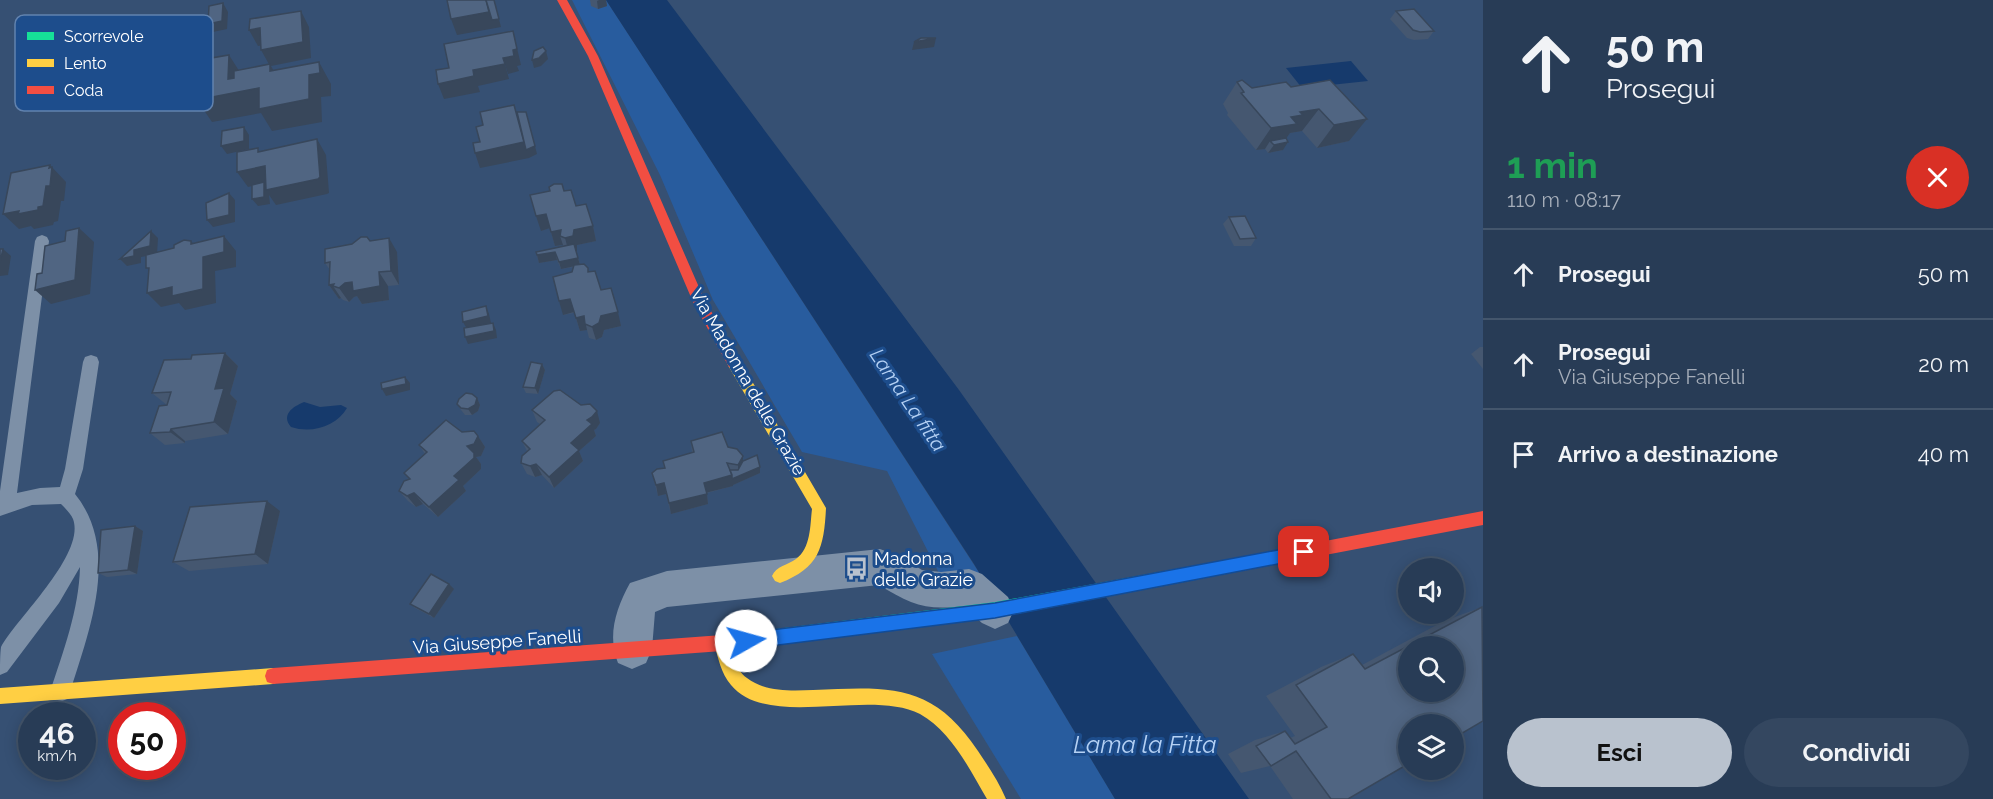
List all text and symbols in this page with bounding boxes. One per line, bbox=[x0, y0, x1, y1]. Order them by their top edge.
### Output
legend bbox=[15, 15, 213, 111]
text: 50 m bbox=[1606, 23, 1704, 72]
icon: ahead bbox=[1507, 24, 1585, 102]
text: Scorrevole bbox=[64, 27, 144, 46]
text: Lento bbox=[64, 54, 107, 73]
text: Prosegui bbox=[1606, 73, 1715, 104]
text: Coda bbox=[64, 81, 103, 100]
text: 1 min bbox=[1507, 144, 1598, 186]
button: close bbox=[1906, 146, 1969, 209]
text: 110 m · 08:17 bbox=[1507, 188, 1621, 212]
icon: ahead bbox=[1507, 258, 1540, 291]
text: Prosegui bbox=[1558, 261, 1651, 287]
text: 50 m bbox=[1918, 261, 1969, 287]
street label: Via Madonna delle Grazie bbox=[686, 285, 811, 479]
text: Prosegui bbox=[1558, 339, 1651, 365]
water label: Lama La fitta bbox=[865, 344, 951, 456]
icon: ahead bbox=[1507, 348, 1540, 381]
text: 20 m bbox=[1918, 351, 1969, 377]
text: Via Giuseppe Fanelli bbox=[1558, 365, 1745, 389]
icon: arrive bbox=[1507, 438, 1540, 471]
text: Arrivo a destinazione bbox=[1558, 441, 1778, 467]
text: 40 m bbox=[1918, 441, 1969, 467]
pin bbox=[1278, 526, 1329, 577]
icon: arrive bbox=[1287, 535, 1320, 568]
place label: Madonna delle Grazie bbox=[874, 548, 973, 590]
bus stop icon: Madonna delle Grazie bbox=[843, 556, 869, 582]
map controls bbox=[1398, 558, 1464, 780]
button: sound bbox=[1398, 558, 1464, 624]
position arrow bbox=[714, 609, 778, 673]
street label: Via Giuseppe Fanelli bbox=[412, 625, 582, 658]
button: search bbox=[1398, 636, 1464, 702]
speed limit sign: 50 bbox=[108, 702, 186, 780]
button: layers bbox=[1398, 714, 1464, 780]
text: 46 bbox=[39, 716, 75, 751]
button: Esci bbox=[1507, 718, 1732, 787]
button: Condividi bbox=[1744, 718, 1969, 787]
water label: Lama la Fitta bbox=[1073, 730, 1217, 759]
text: km/h bbox=[37, 747, 77, 765]

